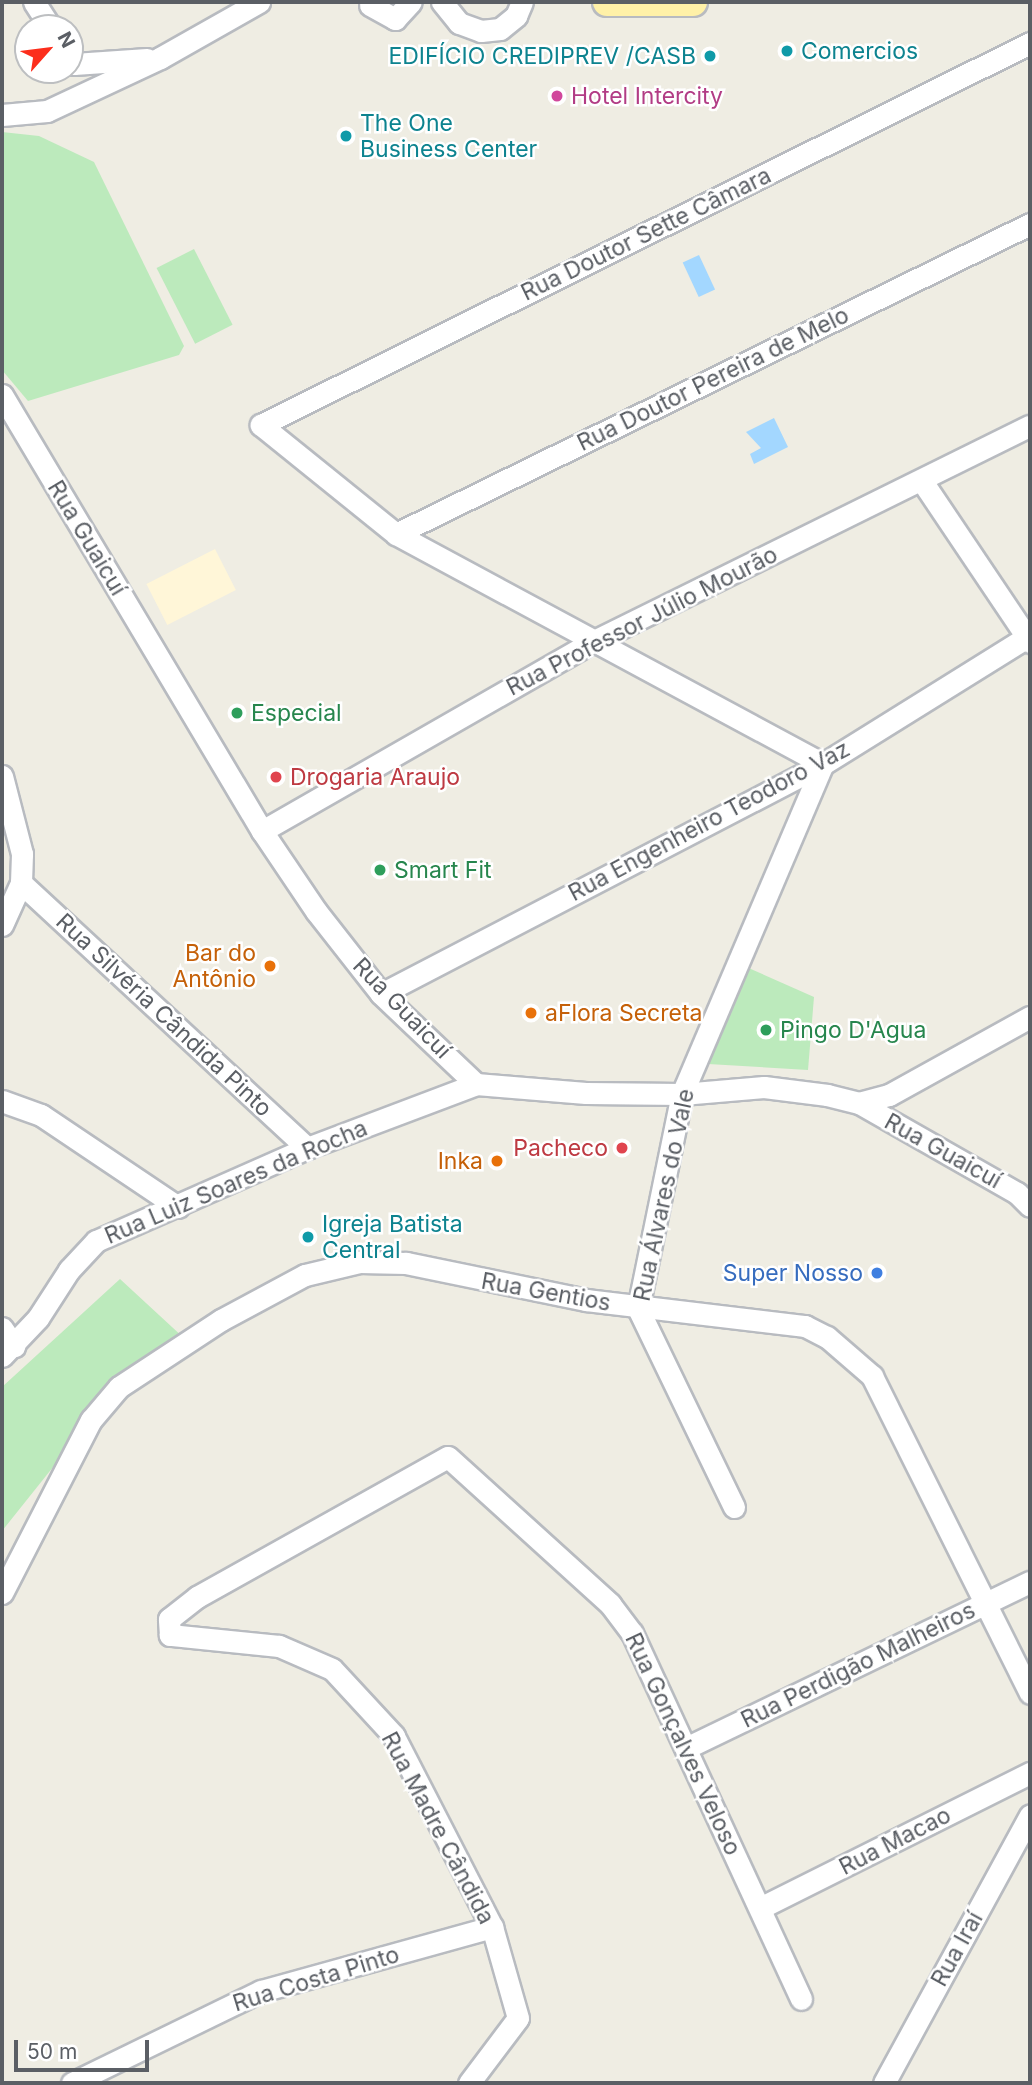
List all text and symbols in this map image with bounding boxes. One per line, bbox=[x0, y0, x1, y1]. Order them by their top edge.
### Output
north arrow bbox=[14, 14, 84, 84]
text: N bbox=[53, 28, 80, 52]
place label: Comercios bbox=[801, 37, 918, 65]
place label: EDIFÍCIO CREDIPREV /CASB bbox=[388, 42, 696, 70]
marker: Comercios bbox=[779, 43, 795, 59]
marker: EDIFÍCIO CREDIPREV /CASB bbox=[702, 48, 718, 64]
place label: Hotel Intercity bbox=[571, 82, 723, 110]
marker: Hotel Intercity bbox=[549, 88, 565, 104]
place label: The One Business Center bbox=[360, 109, 537, 163]
marker: The One Business Center bbox=[338, 128, 354, 144]
street label: Rua Doutor Sette Câmara bbox=[517, 161, 775, 307]
street label: Rua Doutor Pereira de Melo bbox=[573, 301, 853, 457]
street label: Rua Guaicuí bbox=[42, 475, 132, 601]
street label: Rua Professor Júlio Mourão bbox=[502, 540, 782, 702]
place label: Especial bbox=[251, 699, 342, 727]
marker: Especial bbox=[229, 705, 245, 721]
street label: Rua Engenheiro Teodoro Vaz bbox=[564, 735, 854, 907]
place label: Drogaria Araujo bbox=[290, 763, 460, 791]
marker: Drogaria Araujo bbox=[268, 769, 284, 785]
place label: Smart Fit bbox=[394, 856, 492, 884]
marker: Smart Fit bbox=[372, 862, 388, 878]
street label: Rua Silvéria Cândida Pinto bbox=[50, 908, 278, 1122]
place label: Bar do Antônio bbox=[173, 939, 256, 993]
street label: Rua Guaicuí bbox=[347, 952, 457, 1064]
marker: Bar do Antônio bbox=[262, 958, 278, 974]
place label: aFlora Secreta bbox=[545, 999, 702, 1027]
marker: aFlora Secreta bbox=[523, 1005, 539, 1021]
place label: Pingo D'Agua bbox=[780, 1016, 926, 1044]
marker: Pingo D'Agua bbox=[758, 1022, 774, 1038]
street label: Rua Álvares do Vale bbox=[628, 1086, 700, 1304]
street label: Rua Guaicuí bbox=[880, 1108, 1006, 1194]
street label: Rua Luiz Soares da Rocha bbox=[101, 1114, 371, 1250]
place label: Pacheco bbox=[513, 1134, 608, 1162]
marker: Pacheco bbox=[614, 1140, 630, 1156]
place label: Inka bbox=[438, 1147, 483, 1175]
marker: Inka bbox=[489, 1153, 505, 1169]
place label: Igreja Batista Central bbox=[322, 1210, 463, 1264]
marker: Igreja Batista Central bbox=[300, 1229, 316, 1245]
place label: Super Nosso bbox=[723, 1259, 863, 1287]
marker: Super Nosso bbox=[869, 1265, 885, 1281]
street label: Rua Gentios bbox=[479, 1267, 613, 1317]
street label: Rua Perdigão Malheiros bbox=[736, 1596, 980, 1734]
street label: Rua Gonçalves Veloso bbox=[619, 1628, 747, 1860]
street label: Rua Madre Cândida bbox=[376, 1727, 500, 1929]
street label: Rua Macao bbox=[835, 1801, 955, 1881]
street label: Rua Iraí bbox=[925, 1907, 989, 1991]
street label: Rua Costa Pinto bbox=[229, 1941, 403, 2017]
scale bar bbox=[18, 2025, 152, 2070]
text: 50 m bbox=[27, 2039, 77, 2064]

